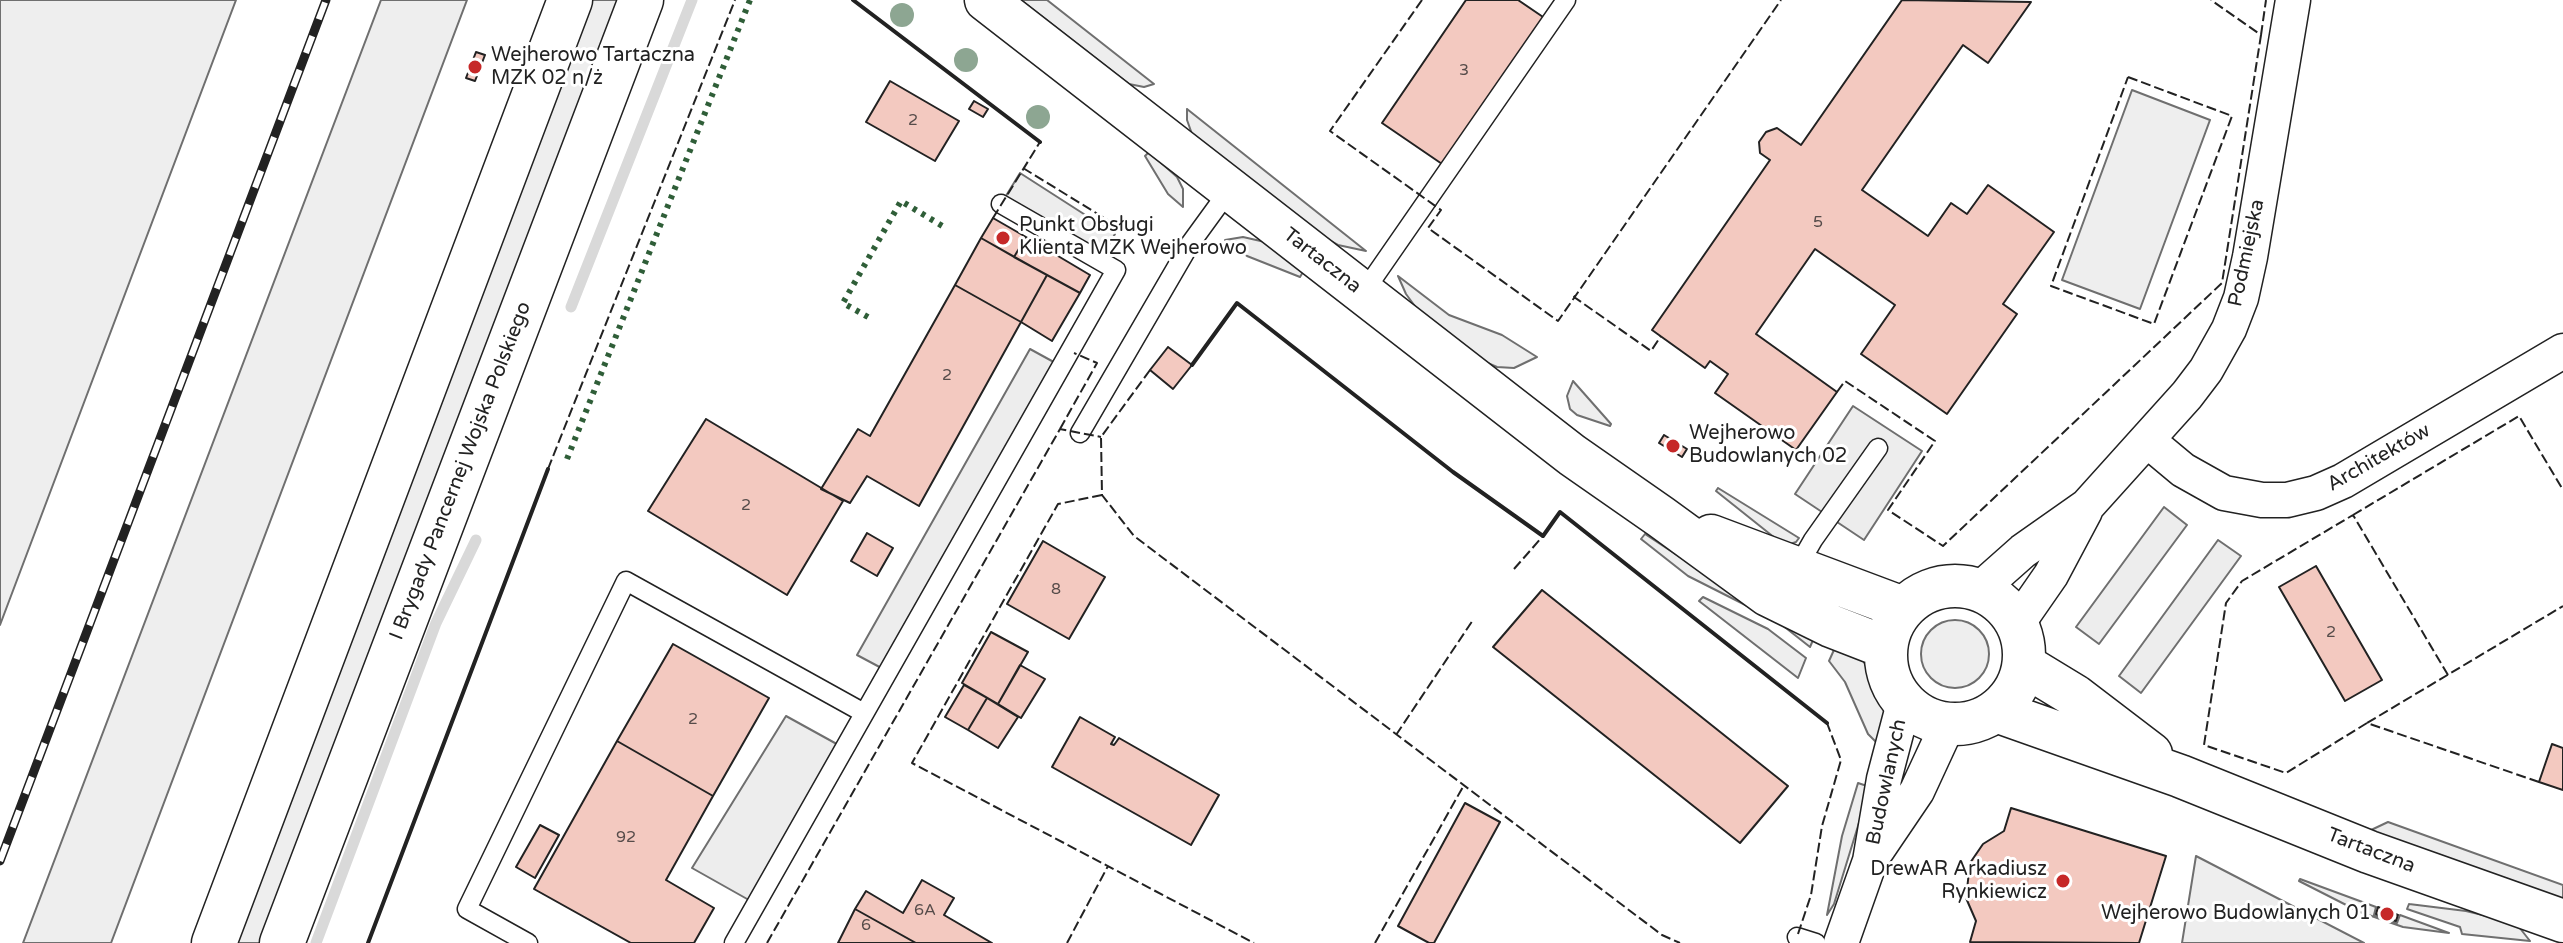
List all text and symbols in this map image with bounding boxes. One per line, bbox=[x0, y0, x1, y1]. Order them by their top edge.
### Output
place label: Wejherowo Tartaczna MZK 02 n/ż bbox=[491, 44, 695, 91]
marker: Wejherowo Tartaczna MZK 02 n/ż bbox=[466, 58, 484, 76]
house number: 3 bbox=[1459, 61, 1469, 81]
house number: 2 bbox=[908, 111, 918, 131]
street label: Podmiejska bbox=[2224, 197, 2270, 309]
house number: 5 bbox=[1813, 213, 1823, 233]
place label: Punkt Obsługi Klienta MZK Wejherowo bbox=[1019, 214, 1247, 261]
street label: Tartaczna bbox=[1278, 223, 1366, 299]
marker: Punkt Obsługi Klienta MZK Wejherowo bbox=[994, 229, 1012, 247]
street label: I Brygady Pancernej Wojska Polskiego bbox=[385, 299, 537, 643]
house number: 2 bbox=[942, 366, 952, 386]
street label: Architektów bbox=[2323, 419, 2435, 497]
place label: Wejherowo Budowlanych 02 bbox=[1689, 422, 1847, 469]
marker: Wejherowo Budowlanych 02 bbox=[1664, 437, 1682, 455]
house number: 2 bbox=[741, 496, 751, 516]
house number: 8 bbox=[1051, 580, 1061, 600]
house number: 2 bbox=[2326, 623, 2336, 643]
house number: 2 bbox=[688, 710, 698, 730]
street label: Budowlanych bbox=[1862, 717, 1912, 847]
street label: Tartaczna bbox=[2324, 823, 2418, 879]
house number: 92 bbox=[616, 828, 636, 848]
place label: DrewAR Arkadiusz Rynkiewicz bbox=[1870, 858, 2047, 905]
marker: DrewAR Arkadiusz Rynkiewicz bbox=[2054, 872, 2072, 890]
house number: 6A bbox=[914, 901, 936, 921]
place label: Wejherowo Budowlanych 01 bbox=[2101, 902, 2371, 926]
marker: Wejherowo Budowlanych 01 bbox=[2378, 905, 2396, 923]
house number: 6 bbox=[861, 916, 871, 936]

